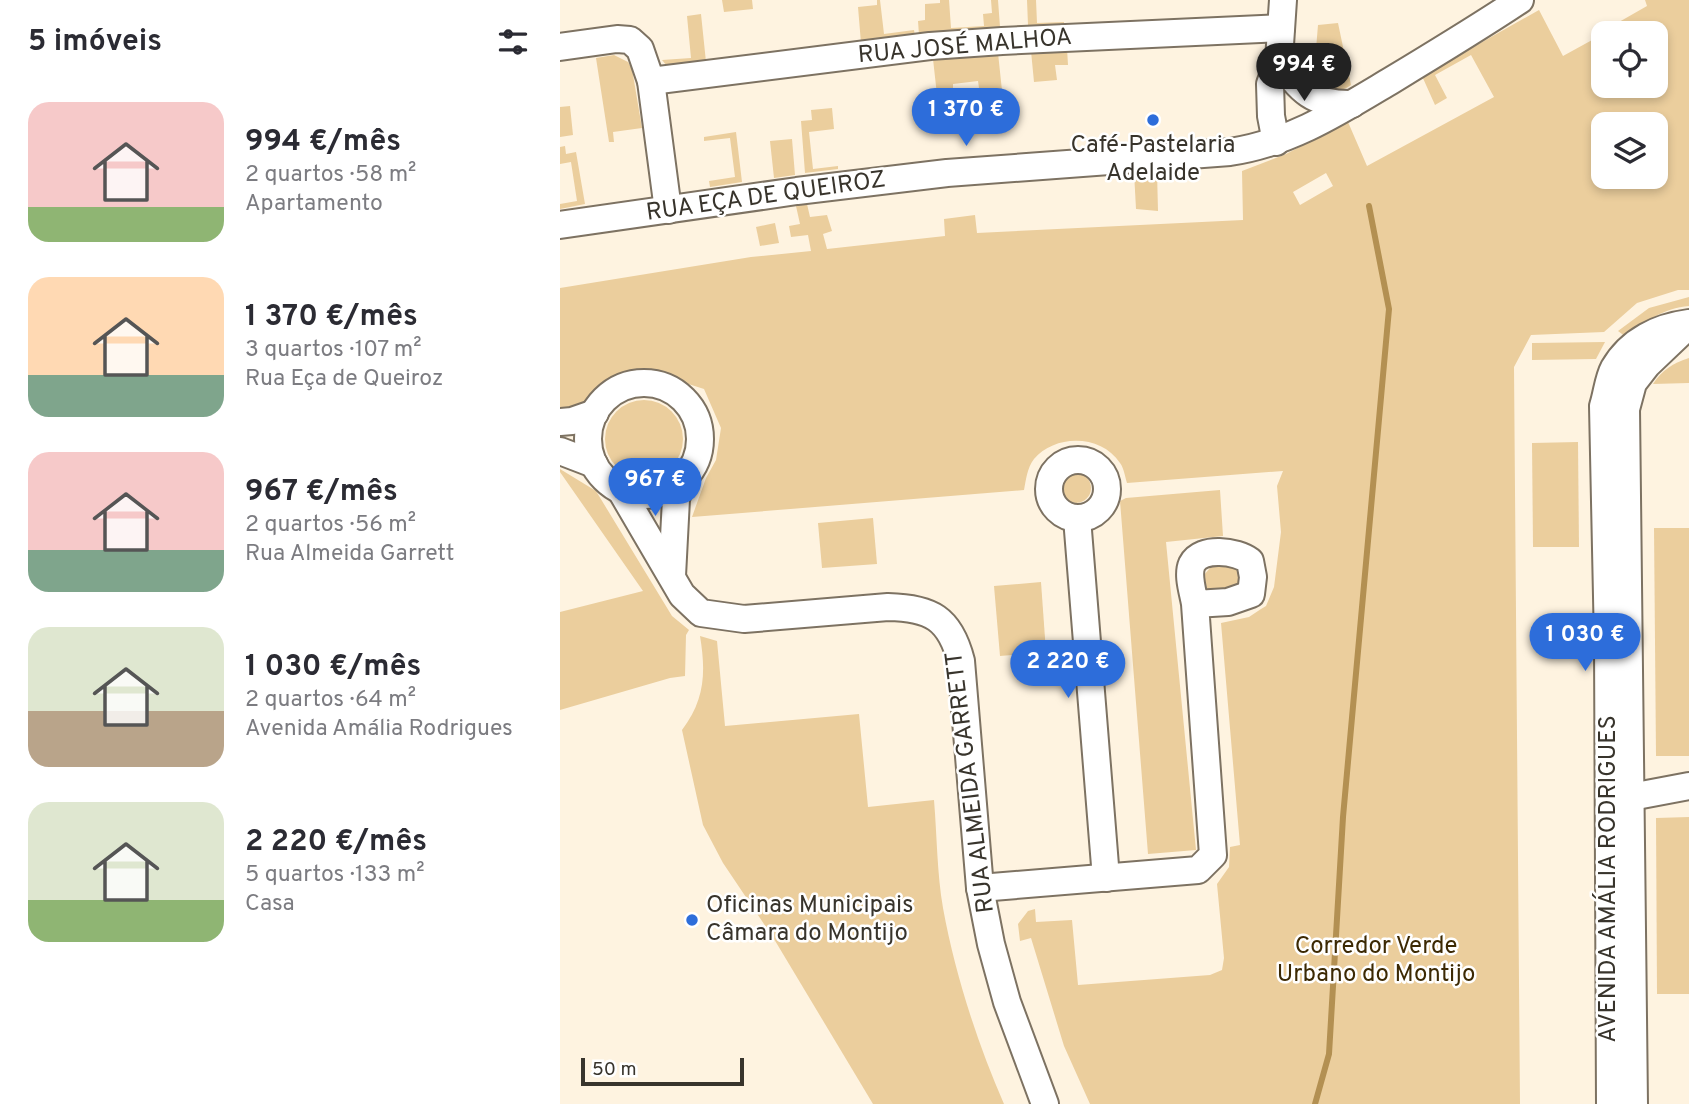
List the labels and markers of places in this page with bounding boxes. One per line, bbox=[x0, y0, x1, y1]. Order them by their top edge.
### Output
pin: 994 € bbox=[1255, 43, 1353, 103]
pin: 1 370 € bbox=[901, 88, 1031, 148]
marker: Café-Pastelaria Adelaide bbox=[1145, 112, 1161, 128]
place label: Café-Pastelaria Adelaide bbox=[1071, 131, 1235, 189]
pin: 967 € bbox=[606, 458, 704, 518]
pin: 1 030 € bbox=[1520, 614, 1650, 673]
pin: 2 220 € bbox=[1003, 640, 1133, 700]
place label: Oficinas Municipais Câmara do Montijo bbox=[706, 891, 913, 949]
marker: Oficinas Municipais Câmara do Montijo bbox=[684, 912, 700, 928]

